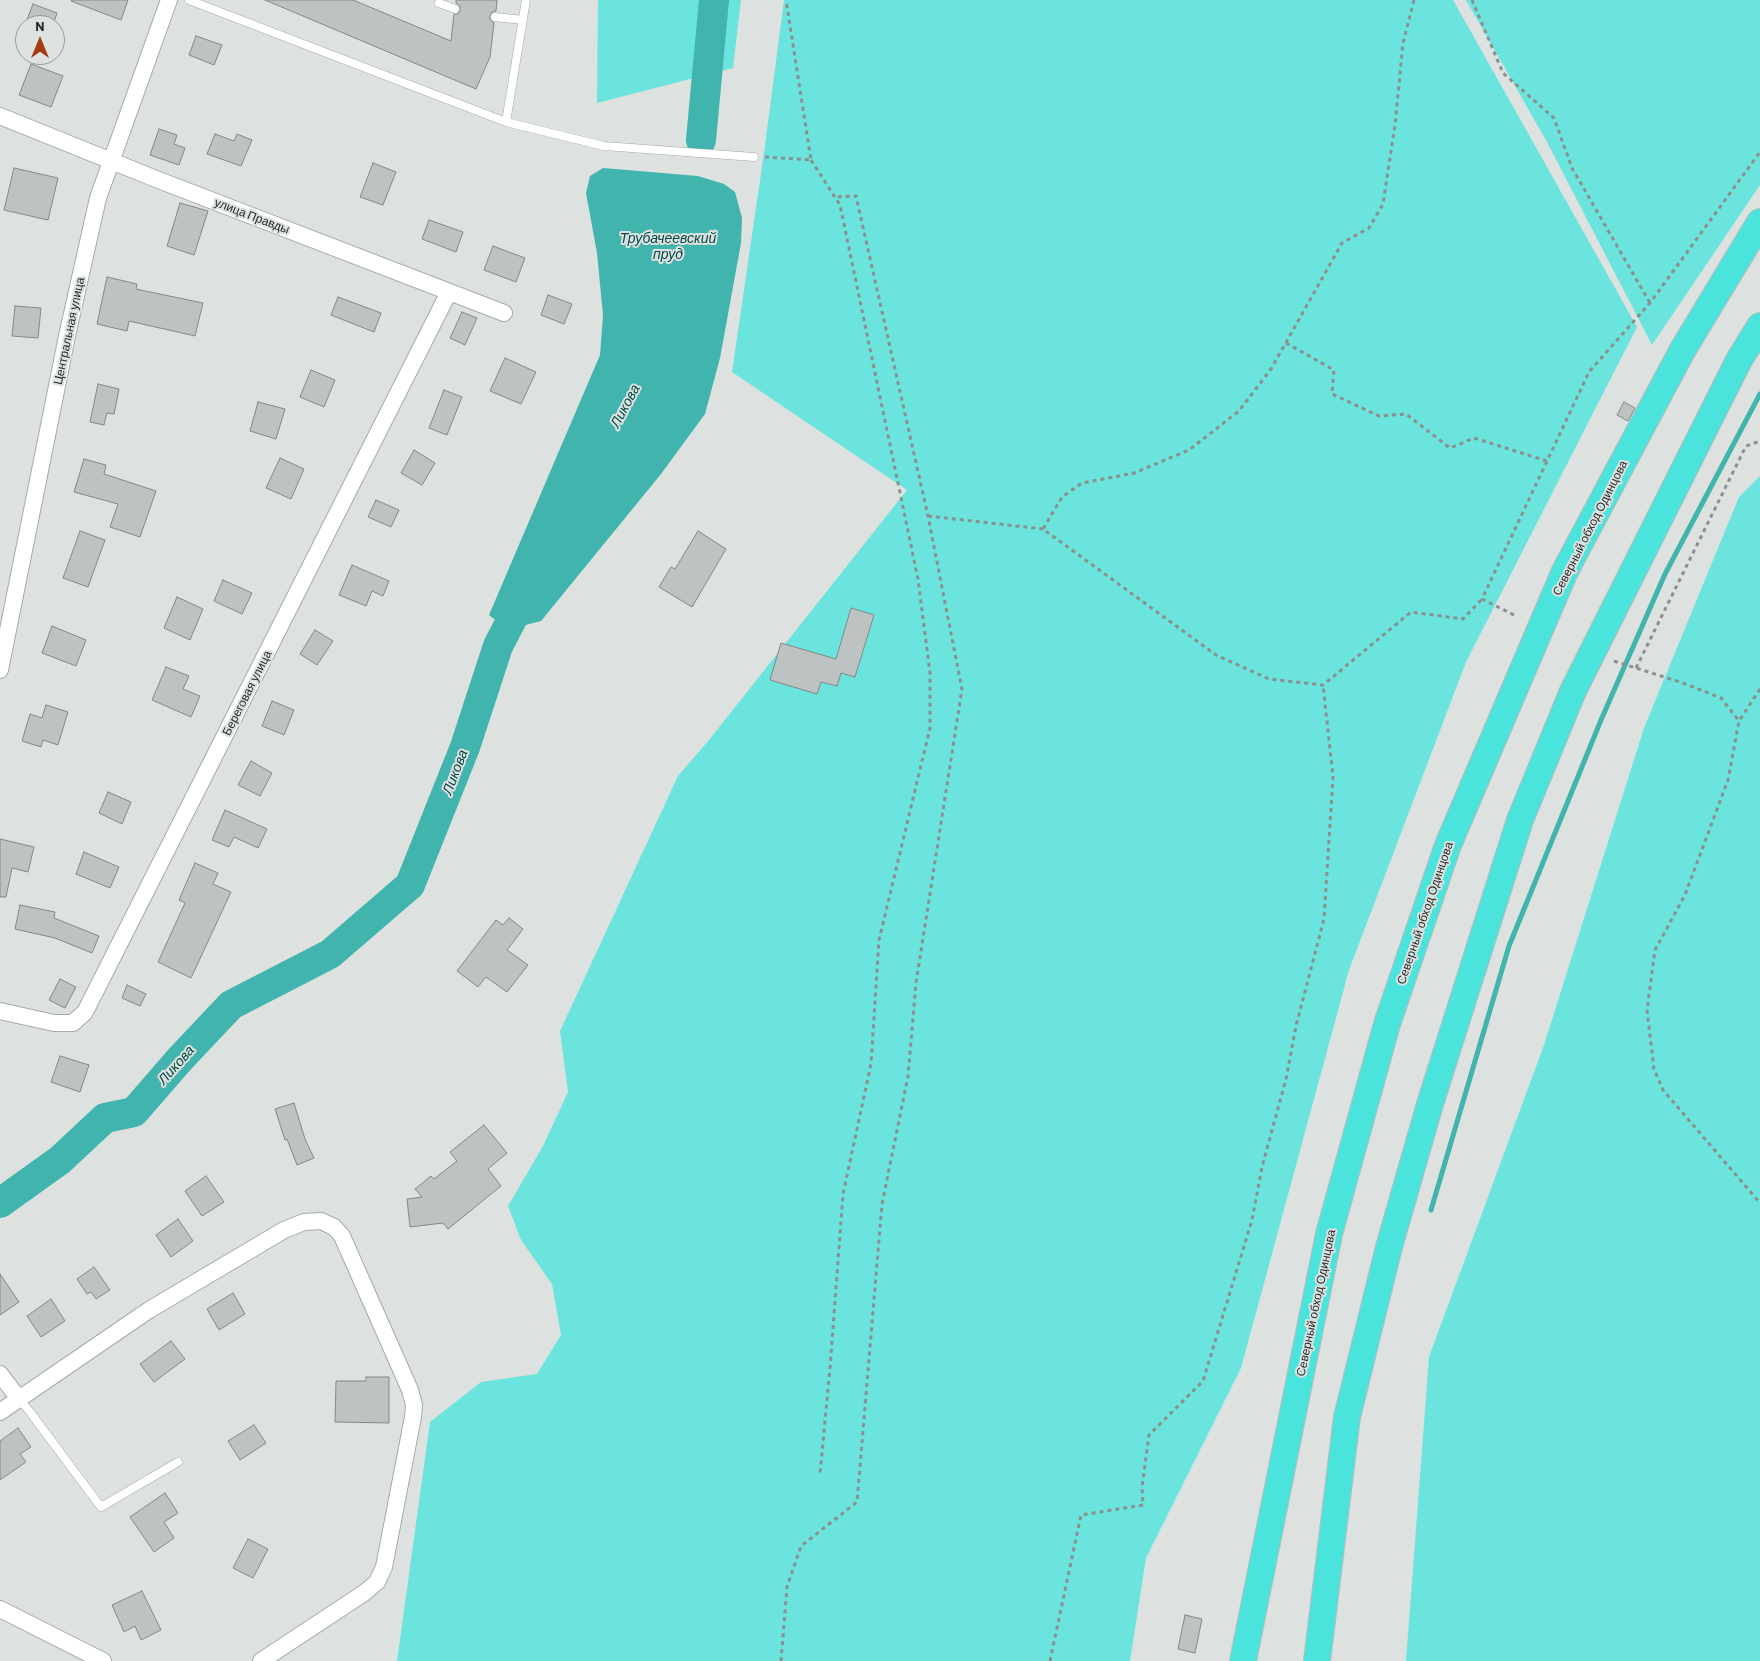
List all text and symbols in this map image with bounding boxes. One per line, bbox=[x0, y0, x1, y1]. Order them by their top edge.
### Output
north arrow bbox=[15, 15, 65, 65]
text: N bbox=[35, 17, 45, 34]
street label: улица Правды bbox=[212, 195, 292, 237]
water label: Трубачеевский пруд bbox=[620, 230, 716, 262]
street label: Центральная улица bbox=[51, 276, 87, 386]
water label: Ликова bbox=[607, 381, 643, 431]
street label: Северный обход Одинцова bbox=[1550, 458, 1630, 598]
street label: Береговая улица bbox=[219, 648, 275, 738]
water label: Ликова bbox=[439, 747, 471, 797]
street label: Северный обход Одинцова bbox=[1394, 840, 1456, 986]
water label: Ликова bbox=[154, 1042, 198, 1088]
street label: Северный обход Одинцова bbox=[1293, 1228, 1339, 1378]

